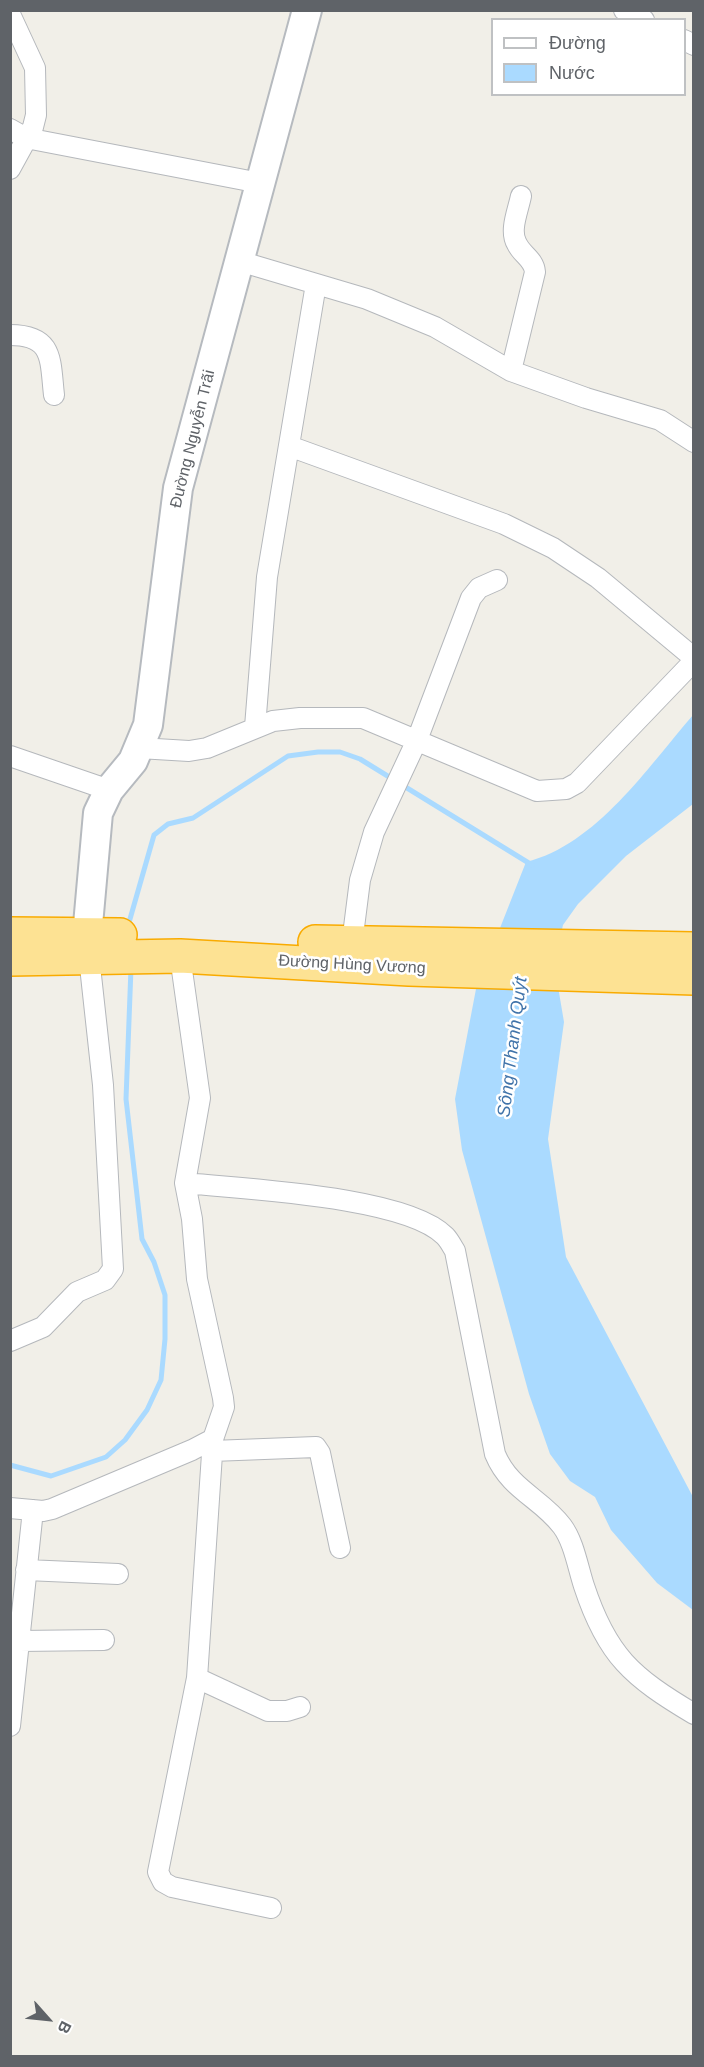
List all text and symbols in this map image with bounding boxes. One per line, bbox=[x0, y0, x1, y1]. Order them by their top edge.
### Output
legend bbox=[491, 18, 686, 96]
text: Đường bbox=[549, 33, 606, 53]
text: Nước bbox=[549, 63, 595, 83]
street label: Đường Nguyễn Trãi bbox=[167, 368, 219, 510]
street label: Đường Hùng Vương bbox=[278, 952, 426, 978]
water label: Sông Thanh Quýt bbox=[494, 976, 532, 1118]
north arrow bbox=[18, 1989, 78, 2049]
text: B bbox=[54, 2018, 75, 2036]

